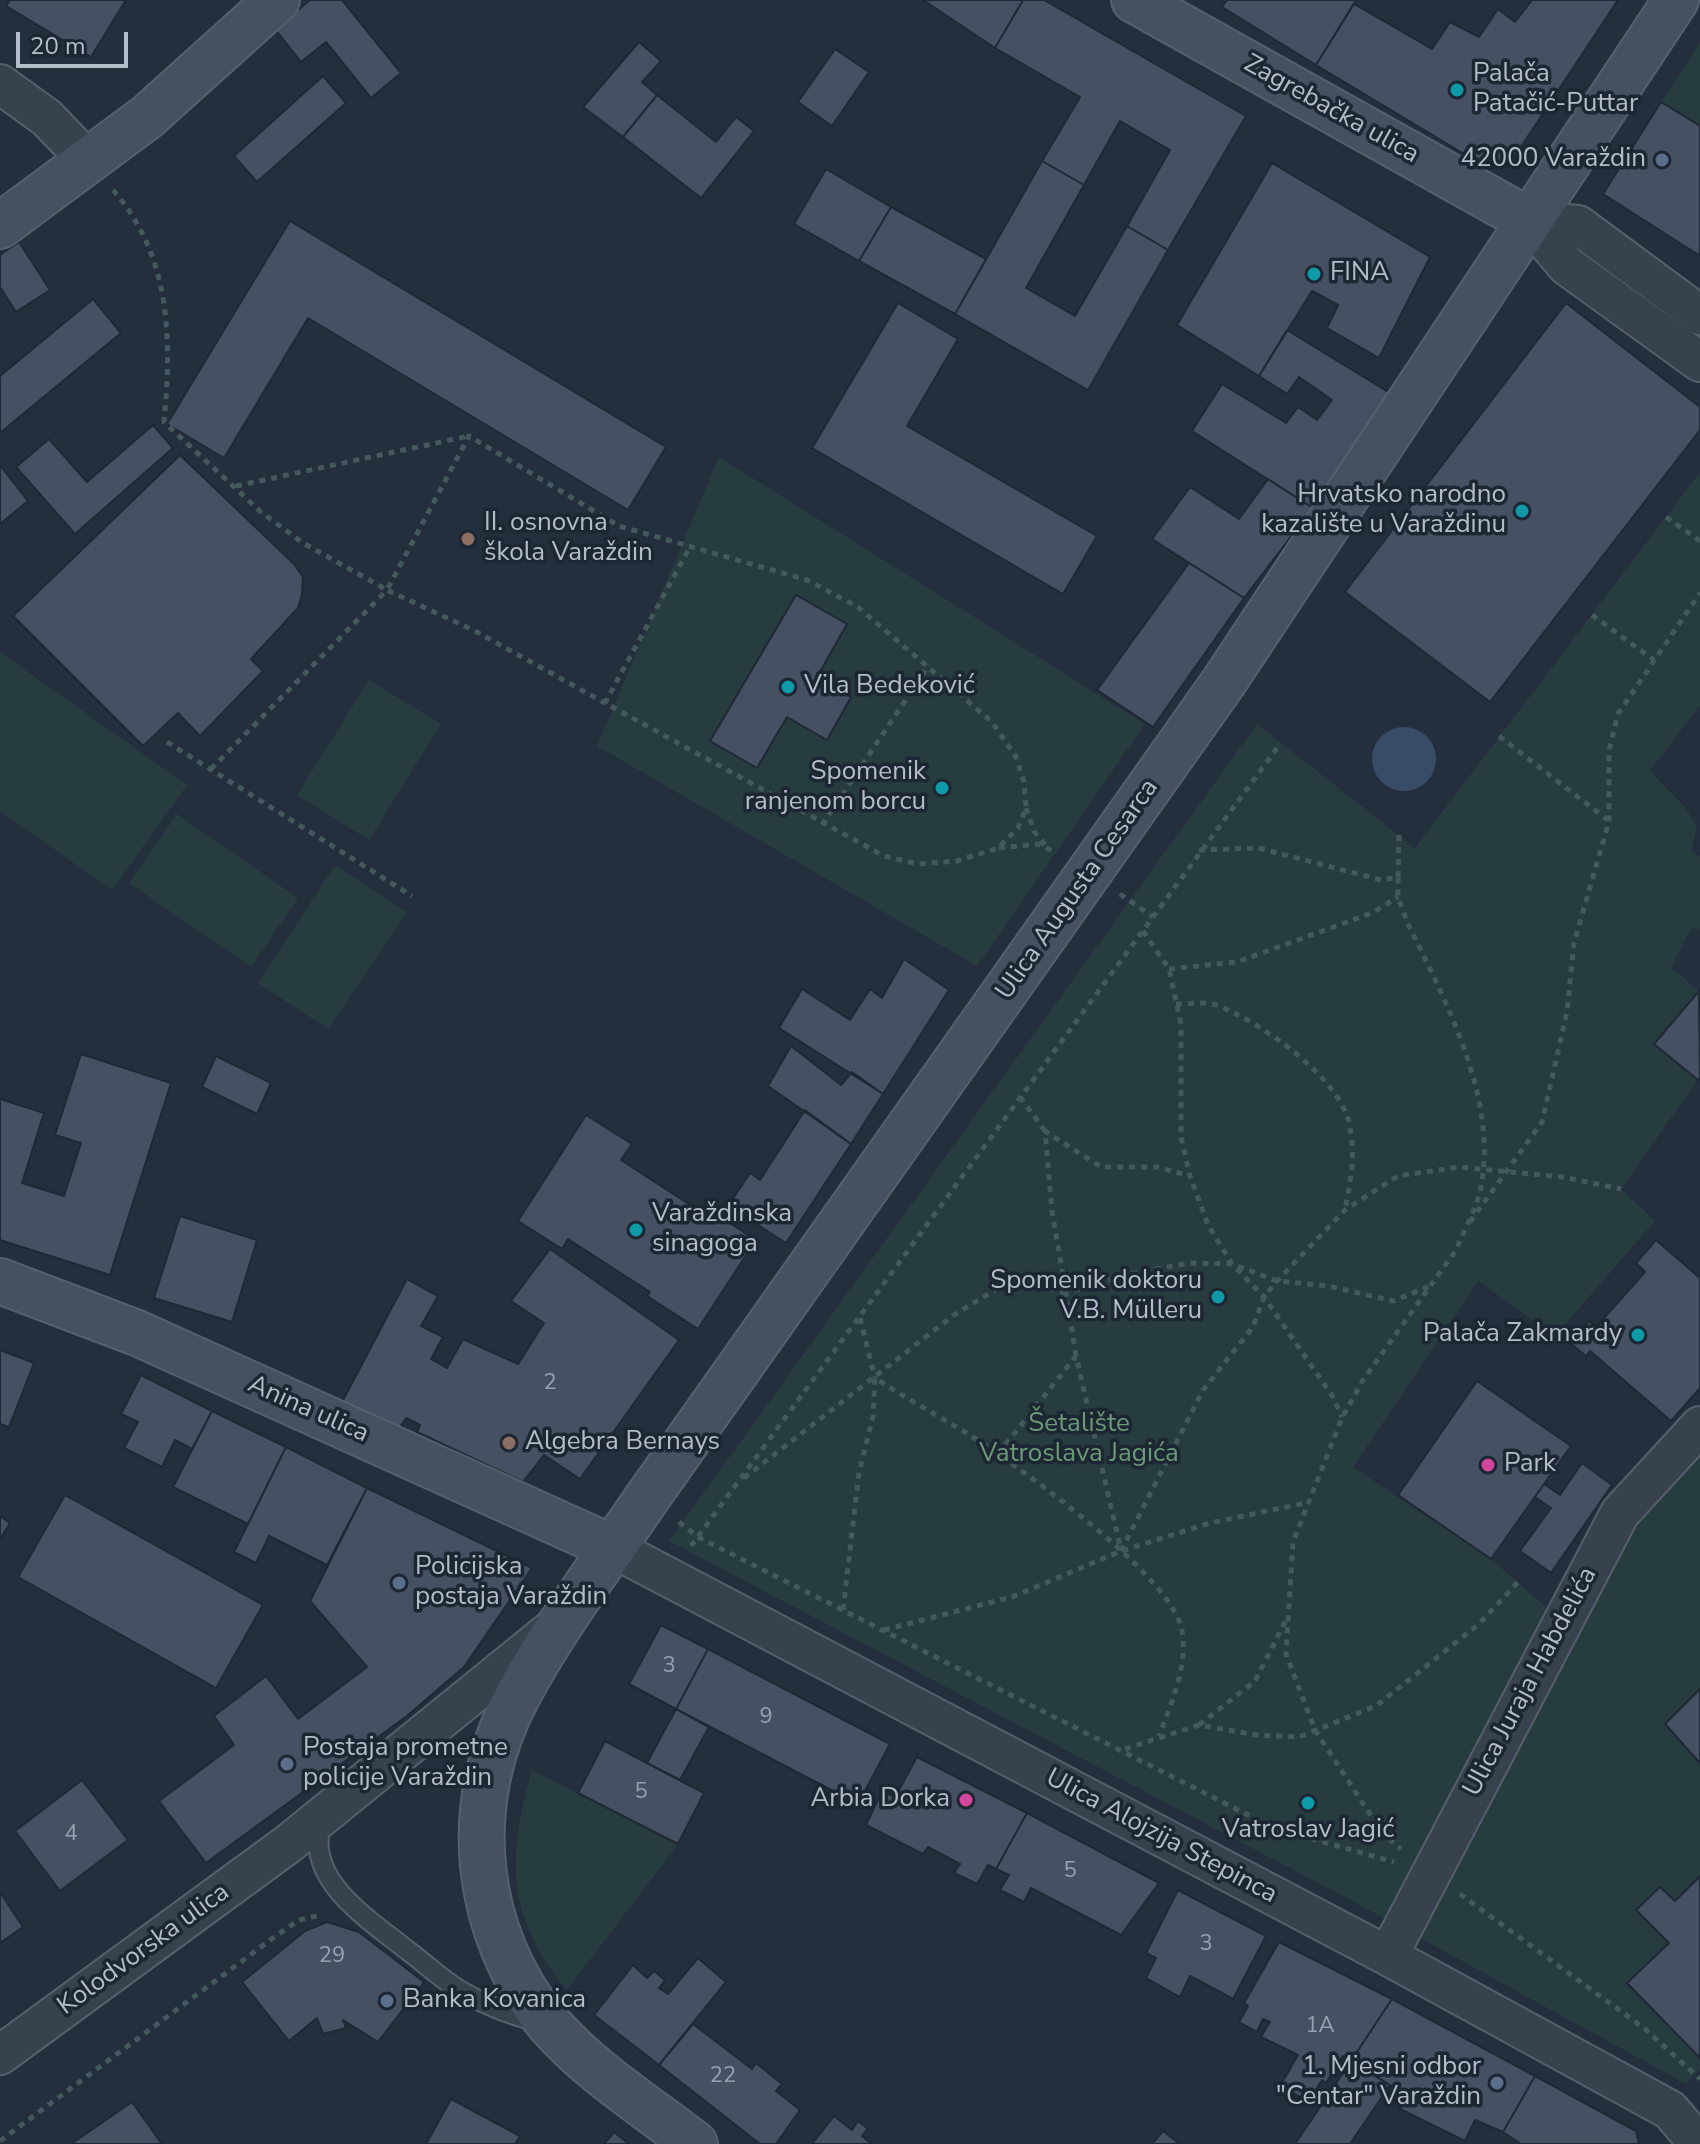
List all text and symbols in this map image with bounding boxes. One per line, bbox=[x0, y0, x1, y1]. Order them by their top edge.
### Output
scale bar bbox=[20, 16, 132, 66]
text: 20 m bbox=[30, 30, 86, 62]
street label: Zagrebačka ulica bbox=[1238, 49, 1424, 171]
place label: Palača Patačić-Puttar bbox=[1473, 59, 1638, 120]
marker: Palača Patačić-Puttar bbox=[1448, 81, 1466, 99]
place label: 42000 Varaždin bbox=[1460, 144, 1646, 176]
marker: 42000 Varaždin bbox=[1653, 151, 1671, 169]
place label: FINA bbox=[1330, 258, 1389, 290]
marker: FINA bbox=[1305, 265, 1323, 283]
place label: Hrvatsko narodno kazalište u Varaždinu bbox=[1261, 480, 1506, 542]
marker: Hrvatsko narodno kazalište u Varaždinu bbox=[1513, 502, 1531, 520]
place label: II. osnovna škola Varaždin bbox=[484, 508, 653, 570]
marker: II. osnovna škola Varaždin bbox=[459, 530, 477, 548]
place label: Vila Bedeković bbox=[804, 671, 975, 703]
marker: Vila Bedeković bbox=[779, 678, 797, 696]
place label: Spomenik ranjenom borcu bbox=[745, 757, 926, 818]
street label: Ulica Augusta Cesarca bbox=[990, 774, 1166, 1006]
marker: Spomenik ranjenom borcu bbox=[933, 779, 951, 797]
place label: Varaždinska sinagoga bbox=[652, 1199, 792, 1260]
marker: Varaždinska sinagoga bbox=[627, 1221, 645, 1239]
place label: Spomenik doktoru V.B. Mülleru bbox=[990, 1266, 1202, 1328]
marker: Spomenik doktoru V.B. Mülleru bbox=[1209, 1288, 1227, 1306]
place label: Palača Zakmardy bbox=[1423, 1319, 1622, 1351]
marker: Palača Zakmardy bbox=[1629, 1326, 1647, 1344]
street label: Anina ulica bbox=[243, 1370, 373, 1450]
house number: 2 bbox=[543, 1371, 557, 1397]
park label: Šetalište Vatroslava Jagića bbox=[979, 1409, 1179, 1470]
place label: Algebra Bernays bbox=[525, 1427, 720, 1459]
marker: Algebra Bernays bbox=[500, 1434, 518, 1452]
place label: Park bbox=[1504, 1449, 1556, 1481]
marker: Park bbox=[1479, 1456, 1497, 1474]
place label: Policijska postaja Varaždin bbox=[415, 1552, 607, 1614]
street label: Ulica Juraja Habdelića bbox=[1457, 1562, 1605, 1802]
marker: Policijska postaja Varaždin bbox=[390, 1574, 408, 1592]
house number: 3 bbox=[662, 1654, 676, 1680]
house number: 9 bbox=[759, 1705, 773, 1731]
place label: Postaja prometne policije Varaždin bbox=[303, 1733, 508, 1794]
marker: Postaja prometne policije Varaždin bbox=[278, 1755, 296, 1773]
street label: Ulica Alojzija Stepinca bbox=[1040, 1763, 1282, 1911]
house number: 5 bbox=[634, 1780, 648, 1806]
place label: Arbia Dorka bbox=[810, 1784, 950, 1816]
marker: Arbia Dorka bbox=[957, 1791, 975, 1809]
marker: Vatroslav Jagić bbox=[1299, 1794, 1317, 1812]
place label: Vatroslav Jagić bbox=[1222, 1815, 1394, 1847]
house number: 4 bbox=[64, 1822, 78, 1848]
house number: 5 bbox=[1063, 1859, 1077, 1885]
street label: Kolodvorska ulica bbox=[52, 1877, 236, 2023]
house number: 3 bbox=[1199, 1932, 1213, 1958]
house number: 29 bbox=[319, 1944, 345, 1970]
place label: Banka Kovanica bbox=[403, 1985, 586, 2017]
marker: Banka Kovanica bbox=[378, 1992, 396, 2010]
house number: 1A bbox=[1305, 2014, 1335, 2040]
place label: 1. Mjesni odbor "Centar" Varaždin bbox=[1276, 2052, 1481, 2114]
house number: 22 bbox=[710, 2064, 736, 2090]
marker: 1. Mjesni odbor "Centar" Varaždin bbox=[1488, 2074, 1506, 2092]

